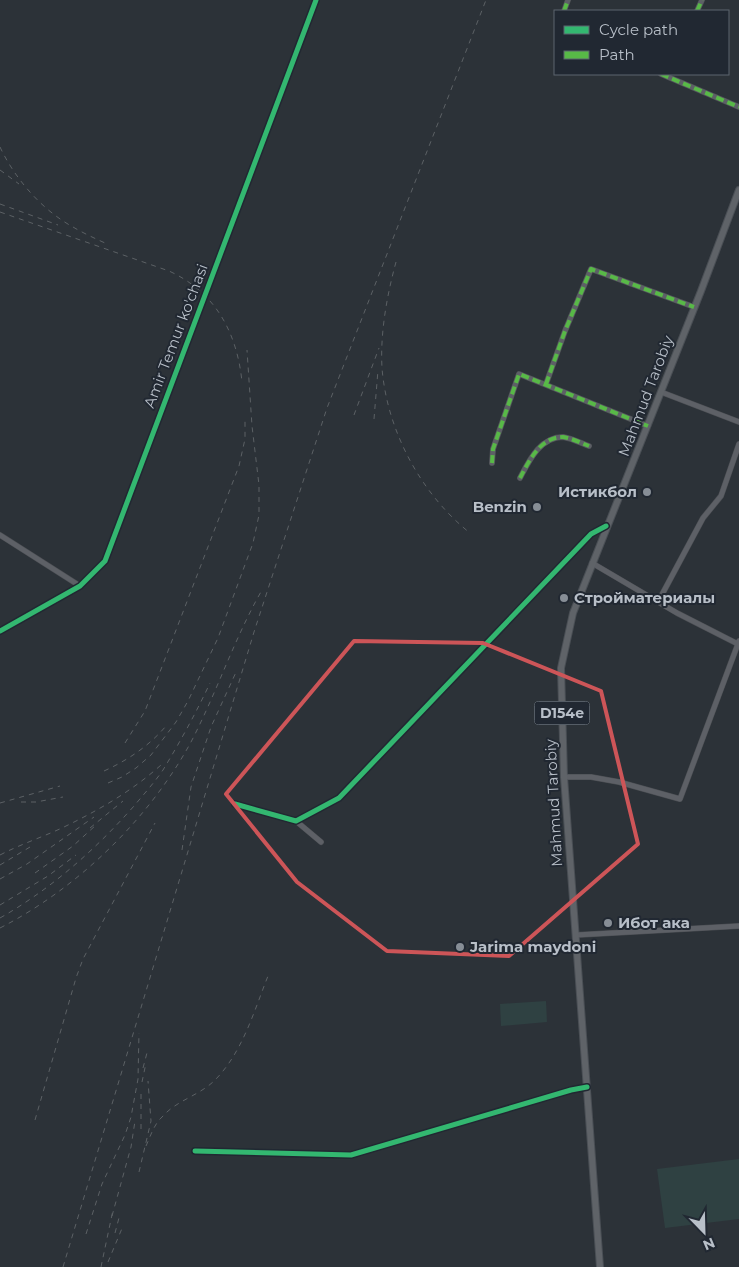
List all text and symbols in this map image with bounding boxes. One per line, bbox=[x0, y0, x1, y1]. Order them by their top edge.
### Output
legend bbox=[554, 10, 729, 75]
text: Cycle path bbox=[599, 20, 678, 39]
text: Path bbox=[599, 45, 635, 64]
street label: Amir Temur ko'chasi bbox=[139, 261, 212, 411]
street label: Mahmud Tarobiy bbox=[614, 332, 678, 459]
place label: Истикбол bbox=[558, 482, 637, 501]
marker: Истикбол bbox=[641, 486, 653, 498]
place label: Benzin bbox=[473, 497, 527, 516]
marker: Benzin bbox=[531, 501, 543, 513]
place label: Стройматериалы bbox=[574, 588, 715, 607]
marker: Стройматериалы bbox=[558, 592, 570, 604]
road number: D154e bbox=[534, 701, 590, 724]
street label: Mahmud Tarobiy bbox=[541, 738, 566, 867]
place label: Ибот ака bbox=[618, 913, 690, 932]
marker: Ибот ака bbox=[602, 917, 614, 929]
place label: Jarima maydoni bbox=[469, 937, 596, 956]
marker: Jarima maydoni bbox=[454, 941, 466, 953]
north arrow bbox=[679, 1207, 729, 1257]
text: N bbox=[700, 1233, 718, 1254]

